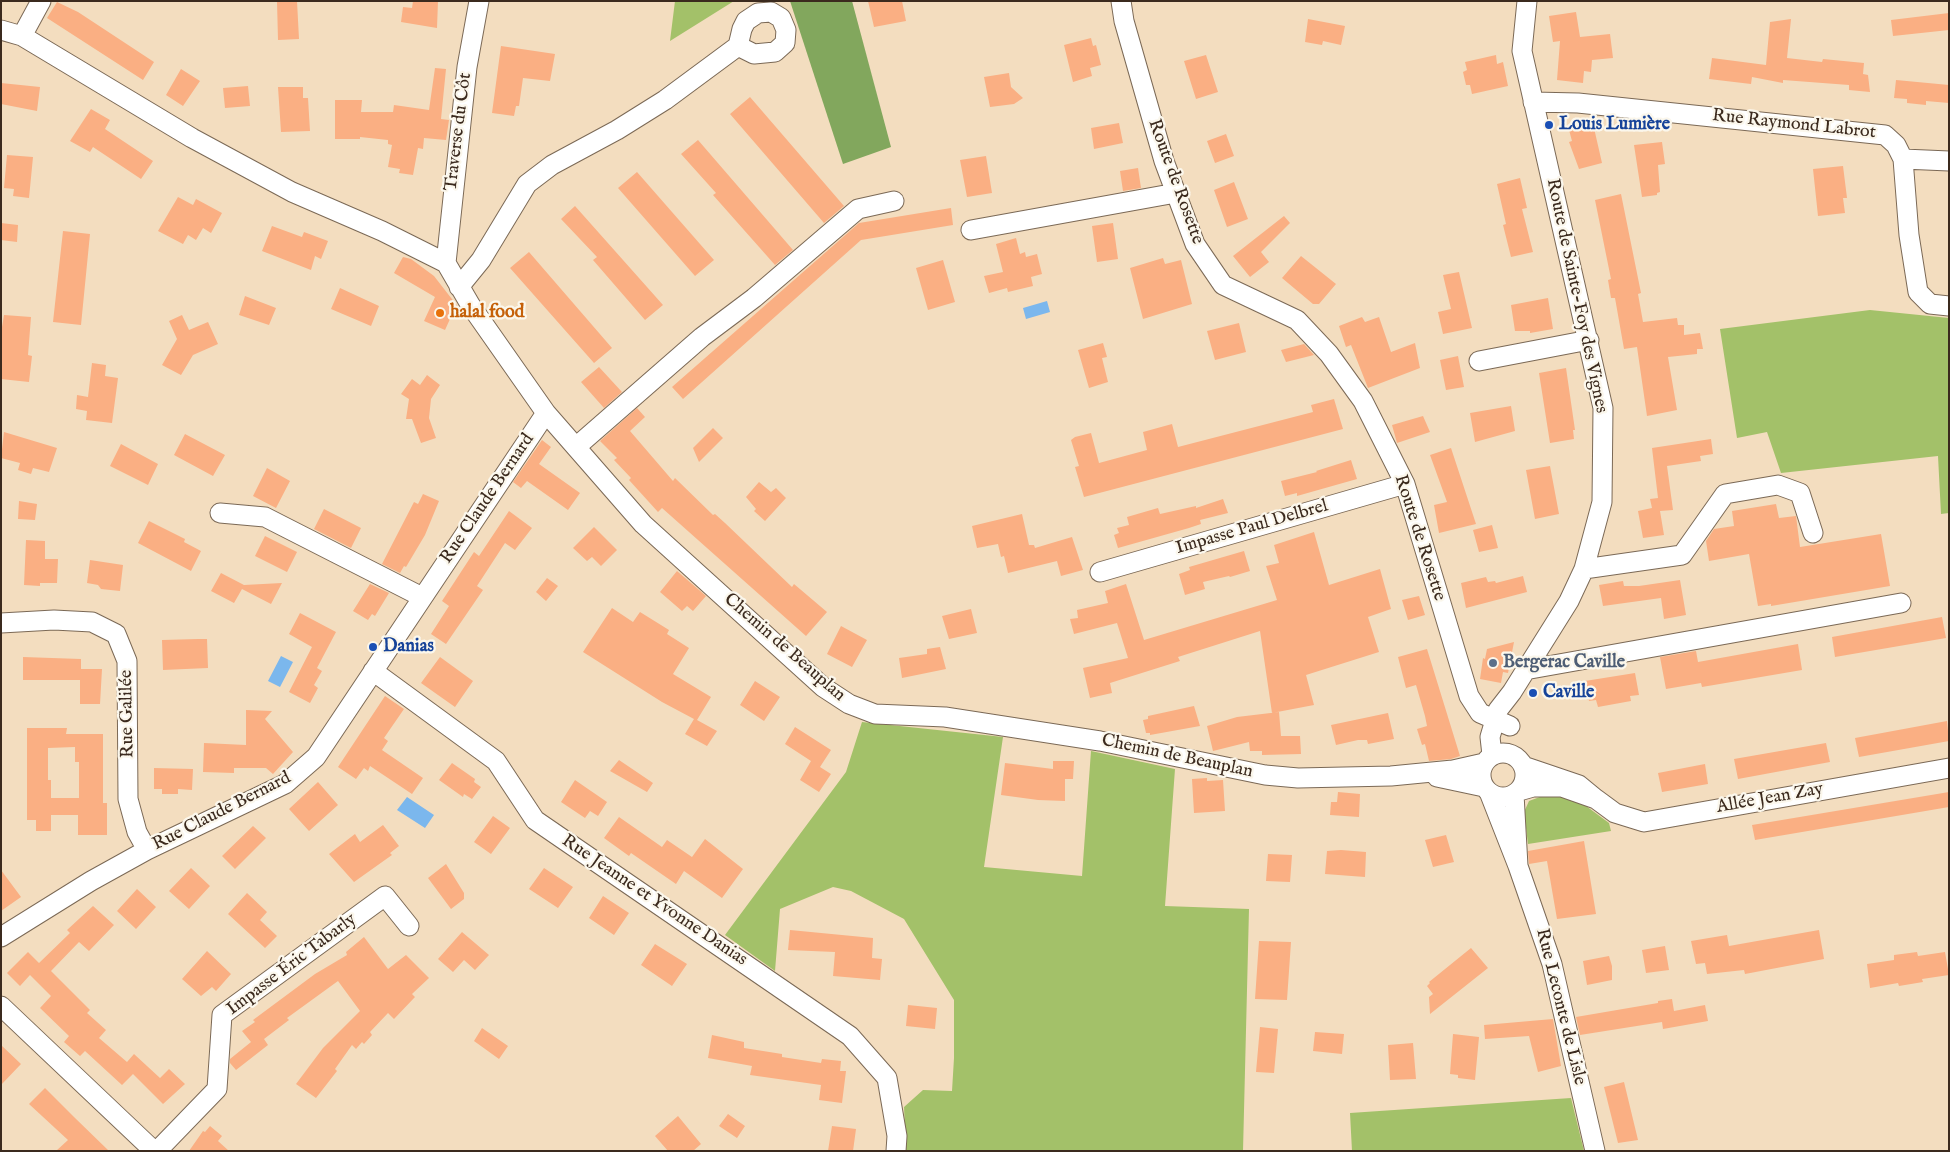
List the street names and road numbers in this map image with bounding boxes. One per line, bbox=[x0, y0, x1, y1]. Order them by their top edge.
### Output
street label: Traverse du Côt bbox=[441, 72, 477, 192]
street label: Rue Raymond Labrot bbox=[1711, 106, 1877, 144]
street label: Route de Rosette bbox=[1142, 117, 1208, 247]
street label: Route de Sainte-Foy des Vignes bbox=[1541, 177, 1611, 415]
street label: Rue Claude Bernard bbox=[436, 430, 540, 568]
street label: Route de Rosette bbox=[1388, 472, 1450, 604]
street label: Impasse Paul Delbrel bbox=[1173, 496, 1331, 560]
street label: Chemin de Beauplan bbox=[719, 589, 849, 707]
street label: Rue Galilée bbox=[116, 670, 140, 758]
street label: Chemin de Beauplan bbox=[1099, 730, 1255, 784]
street label: Rue Claude Bernard bbox=[149, 768, 295, 856]
street label: Allée Jean Zay bbox=[1715, 779, 1825, 819]
street label: Rue Jeanne et Yvonne Danias bbox=[557, 831, 751, 971]
street label: Impasse Éric Tabarly bbox=[223, 909, 361, 1021]
street label: Rue Leconte de Lisle bbox=[1530, 927, 1590, 1087]

